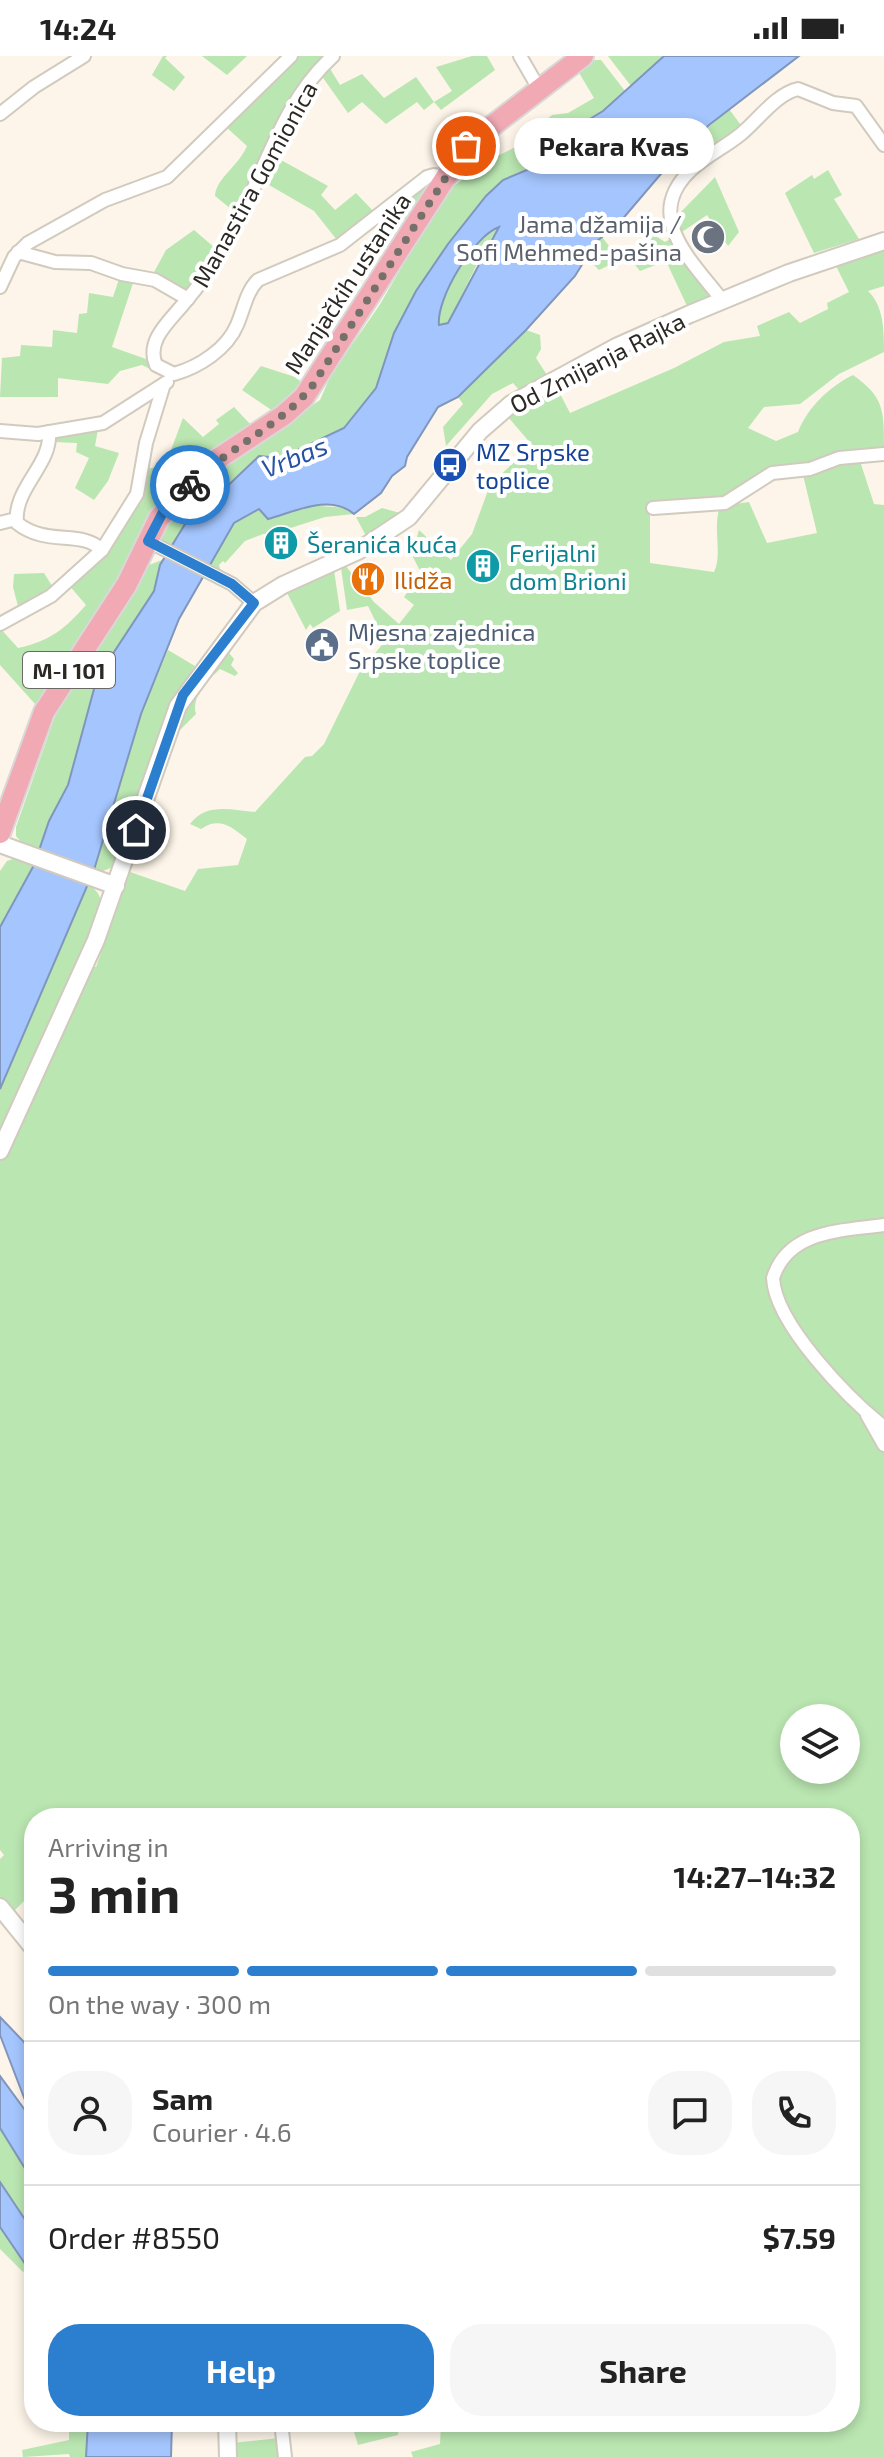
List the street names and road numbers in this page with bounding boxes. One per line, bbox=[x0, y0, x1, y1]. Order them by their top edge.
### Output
street label: Manastira Gomionica bbox=[185, 76, 323, 292]
street label: Manjačkih ustanika bbox=[278, 187, 416, 379]
street label: Od Zmijanja Rajka bbox=[505, 305, 689, 419]
road number: M-I 101 bbox=[23, 652, 115, 688]

